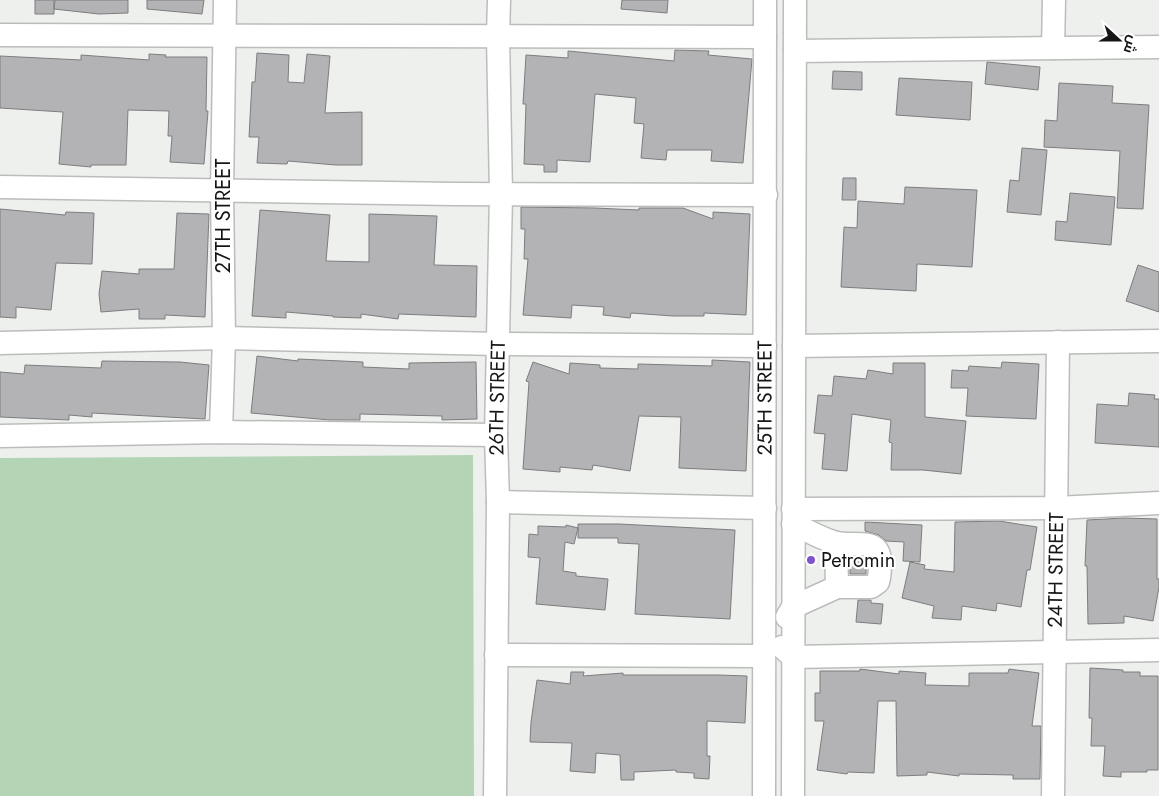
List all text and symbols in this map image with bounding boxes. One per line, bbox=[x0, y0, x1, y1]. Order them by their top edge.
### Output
north arrow bbox=[1094, 15, 1144, 65]
text: ش bbox=[1119, 33, 1144, 57]
street label: 27TH STREET bbox=[209, 158, 238, 274]
street label: 26TH STREET bbox=[482, 339, 513, 456]
street label: 25TH STREET bbox=[750, 340, 780, 456]
street label: 24TH STREET bbox=[1041, 511, 1071, 628]
place label: Petromin bbox=[821, 546, 895, 575]
marker: Petromin bbox=[805, 554, 817, 566]

